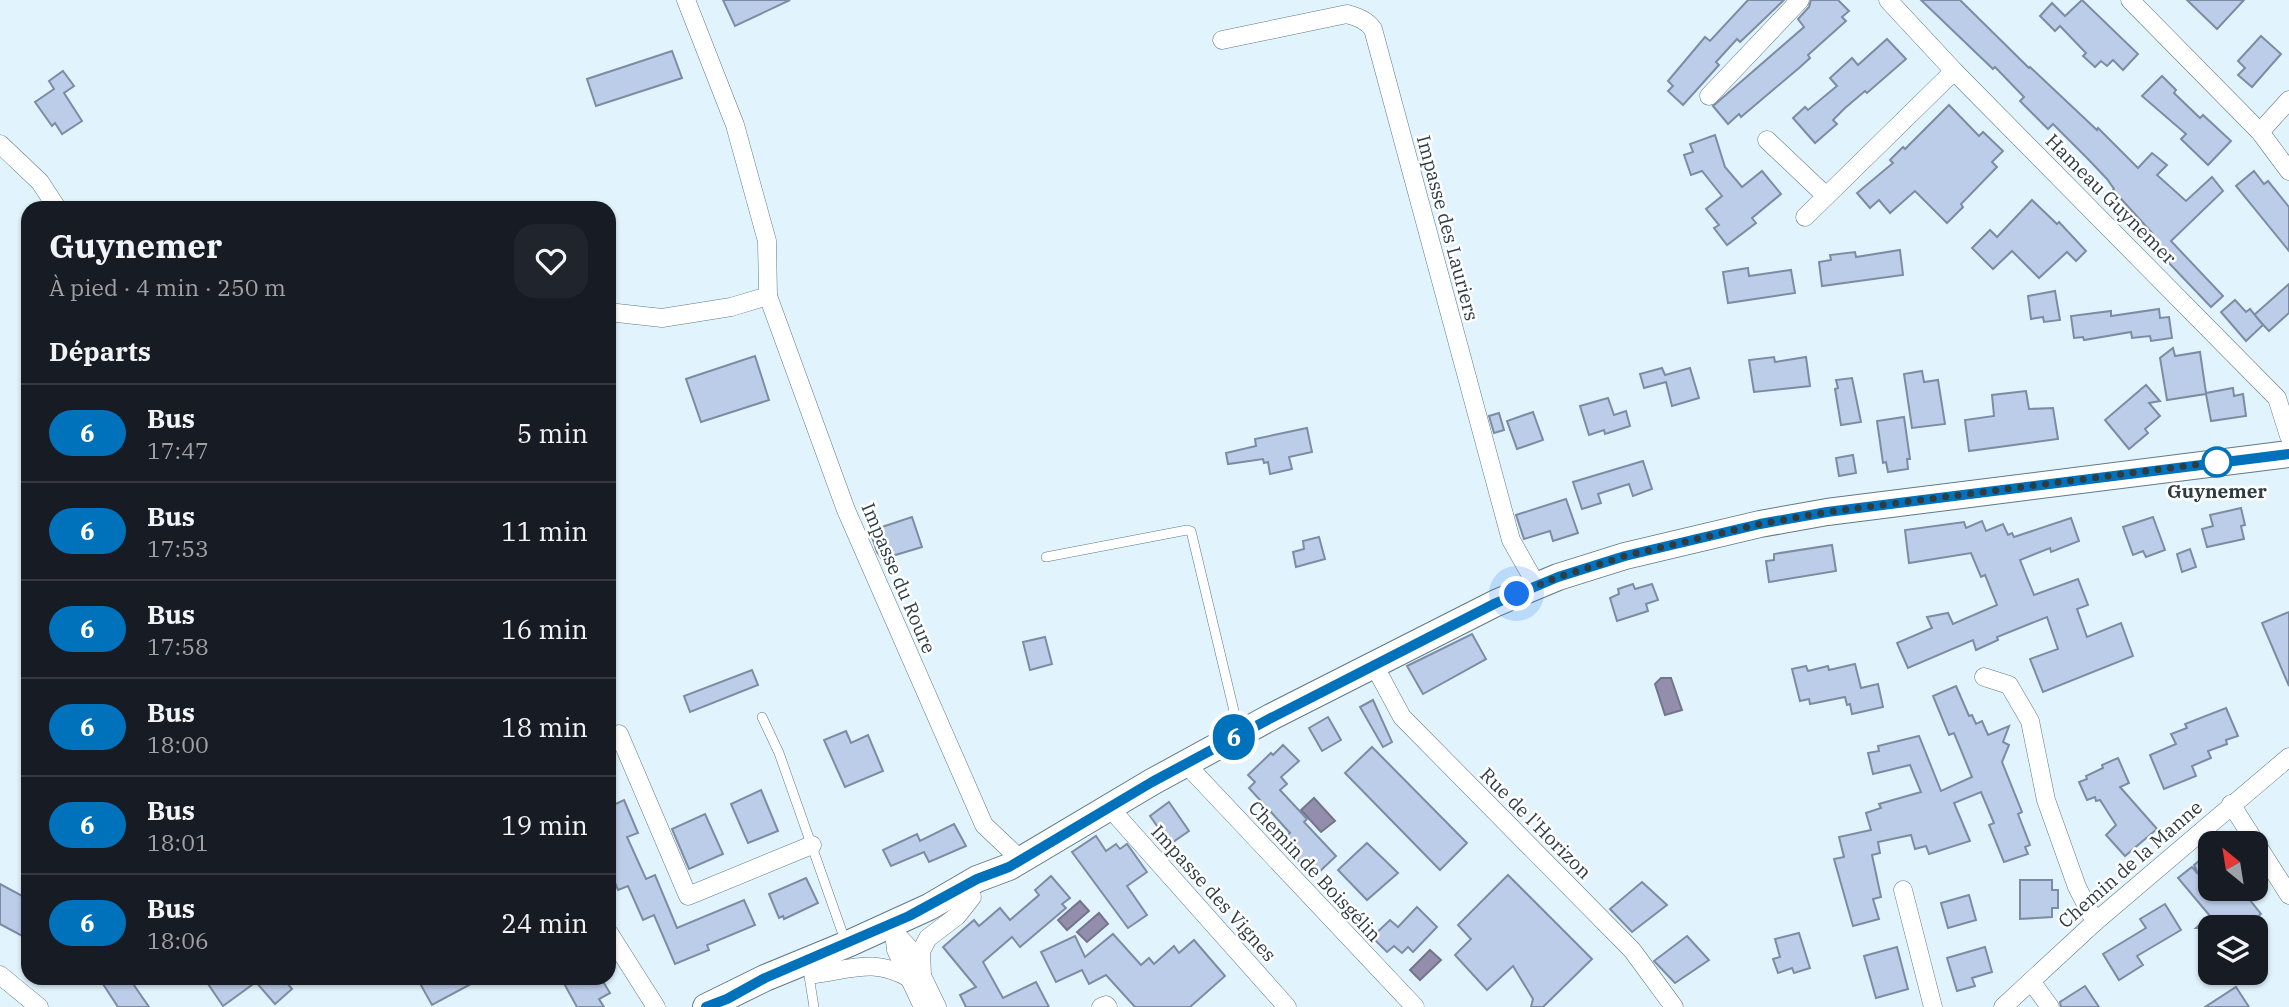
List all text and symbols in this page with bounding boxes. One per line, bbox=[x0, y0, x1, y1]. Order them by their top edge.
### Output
street label: Hameau Guynemer bbox=[2041, 129, 2182, 270]
street label: Impasse des Lauriers bbox=[1412, 133, 1484, 323]
text: Guynemer bbox=[49, 224, 222, 267]
button: heart bbox=[514, 224, 588, 298]
text: À pied · 4 min · 250 m bbox=[49, 272, 286, 302]
text: Départs bbox=[49, 334, 151, 368]
text: Bus bbox=[147, 401, 195, 435]
text: 5 min bbox=[517, 416, 588, 450]
text: 6 bbox=[80, 417, 95, 449]
text: 17:47 bbox=[147, 435, 209, 465]
marker: Guynemer bbox=[2202, 447, 2232, 477]
place label: Guynemer bbox=[2167, 479, 2268, 503]
text: Bus bbox=[147, 499, 195, 533]
street label: Impasse du Roure bbox=[856, 499, 942, 657]
text: 11 min bbox=[501, 514, 588, 548]
text: 6 bbox=[80, 515, 95, 547]
text: 17:53 bbox=[147, 533, 209, 563]
your location bbox=[1499, 576, 1534, 611]
text: Bus bbox=[147, 597, 195, 631]
text: 16 min bbox=[501, 612, 588, 646]
text: 6 bbox=[80, 613, 95, 645]
text: 17:58 bbox=[147, 631, 209, 661]
text: Bus bbox=[147, 695, 195, 729]
text: 18 min bbox=[501, 710, 588, 744]
text: 6 bbox=[80, 711, 95, 743]
line badge: 6 bbox=[1211, 714, 1257, 760]
text: 6 bbox=[1227, 721, 1241, 753]
text: 18:00 bbox=[147, 729, 209, 759]
street label: Rue de l'Horizon bbox=[1475, 762, 1597, 884]
text: Bus bbox=[147, 793, 195, 827]
street label: Chemin de la Manne bbox=[2053, 795, 2207, 933]
street label: Chemin de Boisgélin bbox=[1244, 796, 1386, 946]
text: 19 min bbox=[501, 808, 588, 842]
text: 6 bbox=[80, 809, 95, 841]
street label: Impasse des Vignes bbox=[1146, 820, 1282, 966]
text: 18:01 bbox=[147, 827, 209, 857]
north arrow bbox=[2198, 831, 2268, 901]
map controls bbox=[2198, 831, 2268, 985]
text: Bus bbox=[147, 891, 195, 925]
text: 24 min bbox=[501, 906, 588, 940]
text: 6 bbox=[80, 907, 95, 939]
button: layers bbox=[2198, 915, 2268, 985]
text: 18:06 bbox=[147, 925, 209, 955]

